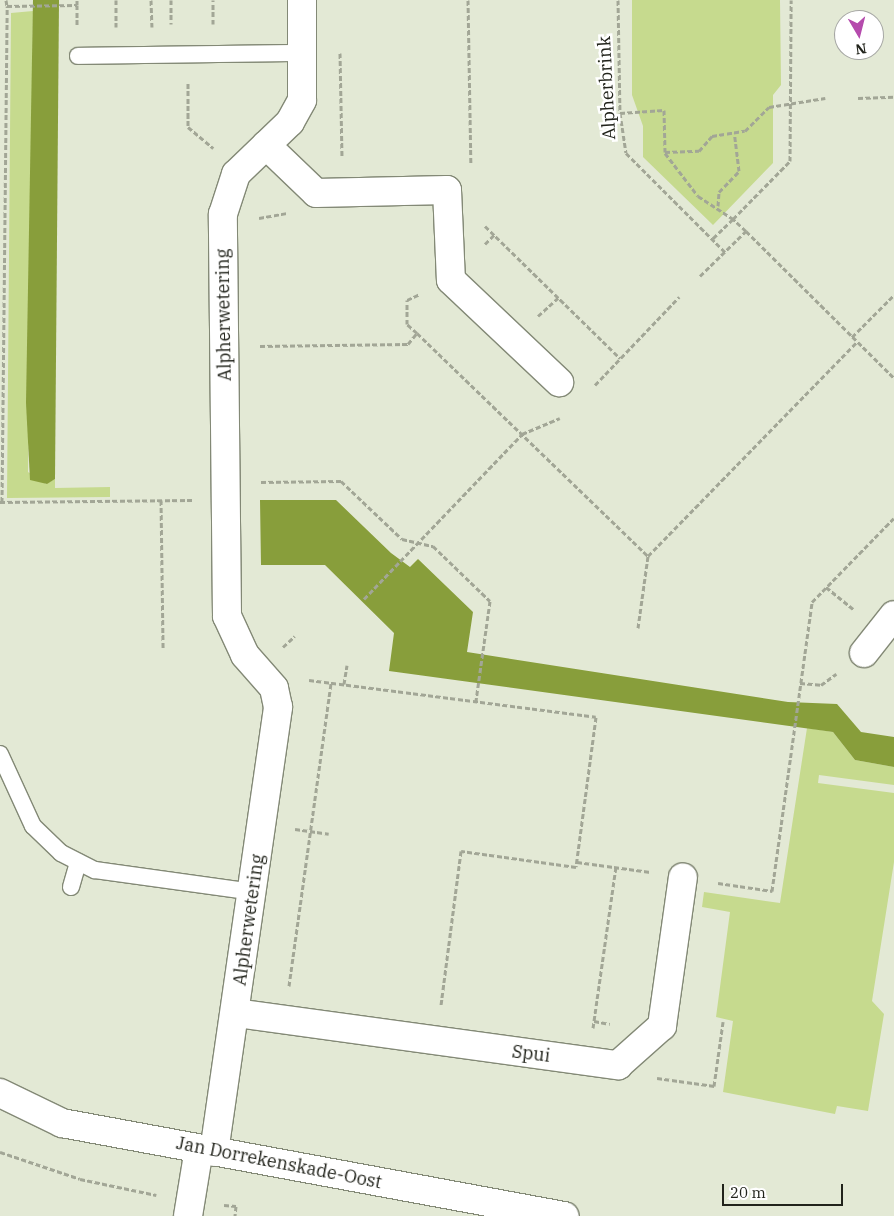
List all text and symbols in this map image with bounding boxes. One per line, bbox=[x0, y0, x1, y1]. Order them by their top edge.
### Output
north arrow bbox=[834, 10, 884, 60]
street label: Alpherbrink bbox=[593, 36, 621, 140]
text: N bbox=[854, 39, 868, 59]
street label: Alpherwetering bbox=[212, 249, 236, 381]
street label: Alpherwetering bbox=[229, 853, 269, 987]
street label: Spui bbox=[511, 1041, 551, 1067]
street label: Jan Dorrekenskade-Oost bbox=[174, 1132, 384, 1194]
scale bar bbox=[724, 1174, 845, 1206]
text: 20 m bbox=[730, 1183, 766, 1202]

